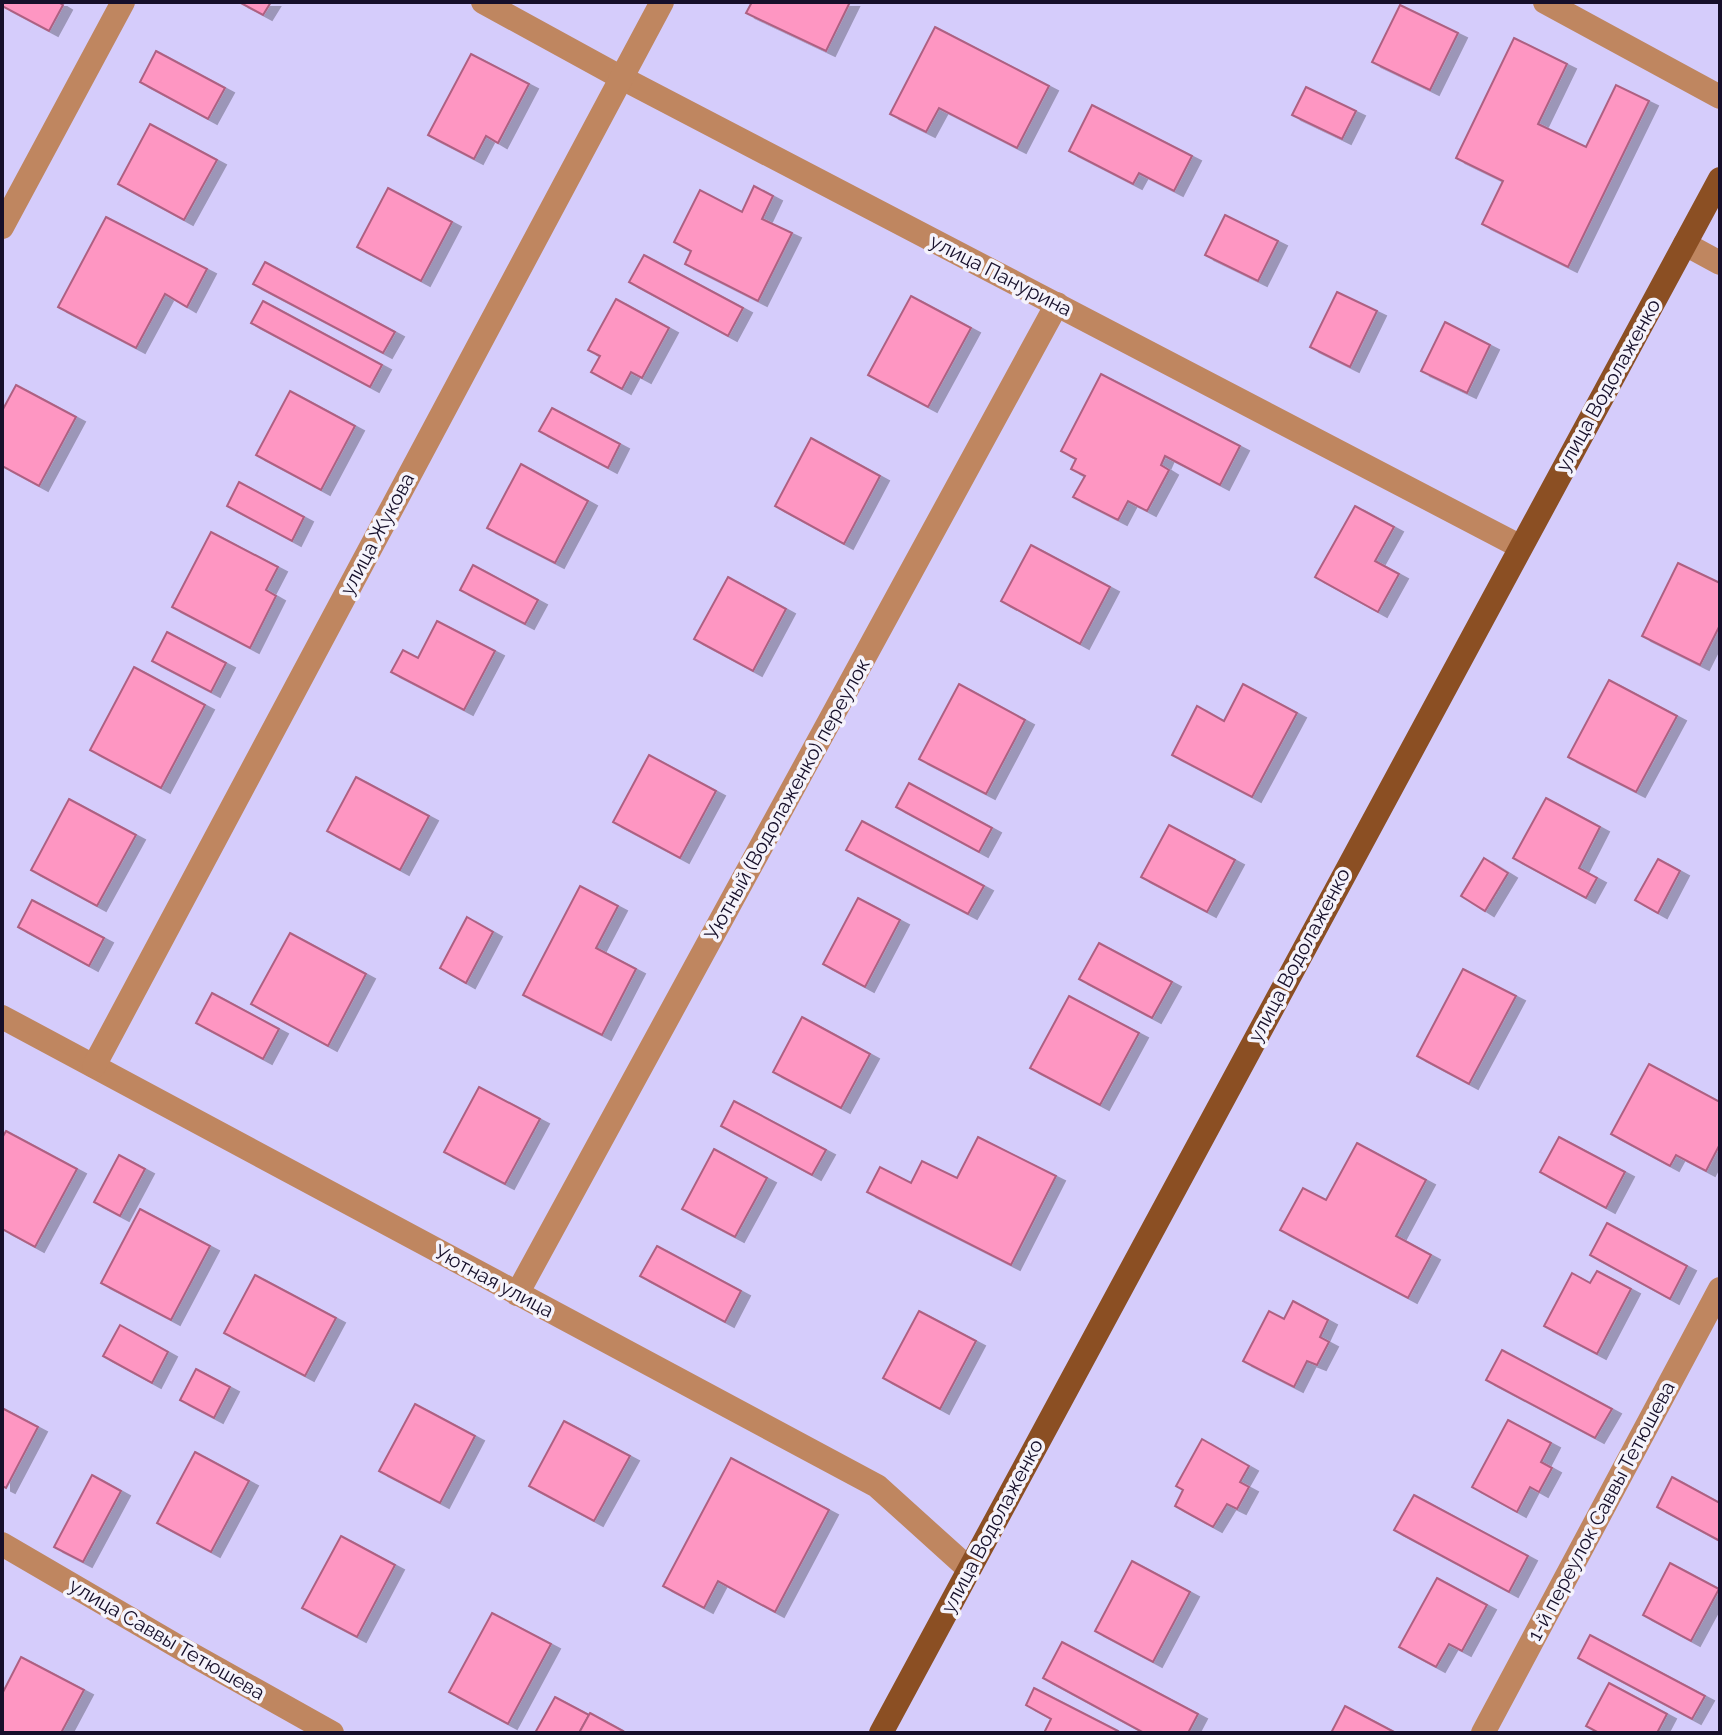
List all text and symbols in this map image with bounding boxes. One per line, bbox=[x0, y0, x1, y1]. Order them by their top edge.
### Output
street label: улица Панурина bbox=[926, 229, 1076, 321]
street label: улица Водолаженко bbox=[1551, 294, 1665, 475]
street label: улица Жукова bbox=[335, 469, 419, 599]
street label: Уютный (Водолаженко) переулок bbox=[699, 654, 875, 944]
street label: улица Водолаженко bbox=[1243, 864, 1355, 1046]
street label: Уютная улица bbox=[430, 1240, 558, 1322]
street label: 1-й переулок Саввы Тетюшева bbox=[1522, 1377, 1680, 1645]
street label: улица Водолаженко bbox=[936, 1435, 1048, 1617]
street label: улица Саввы Тетюшева bbox=[65, 1573, 269, 1705]

